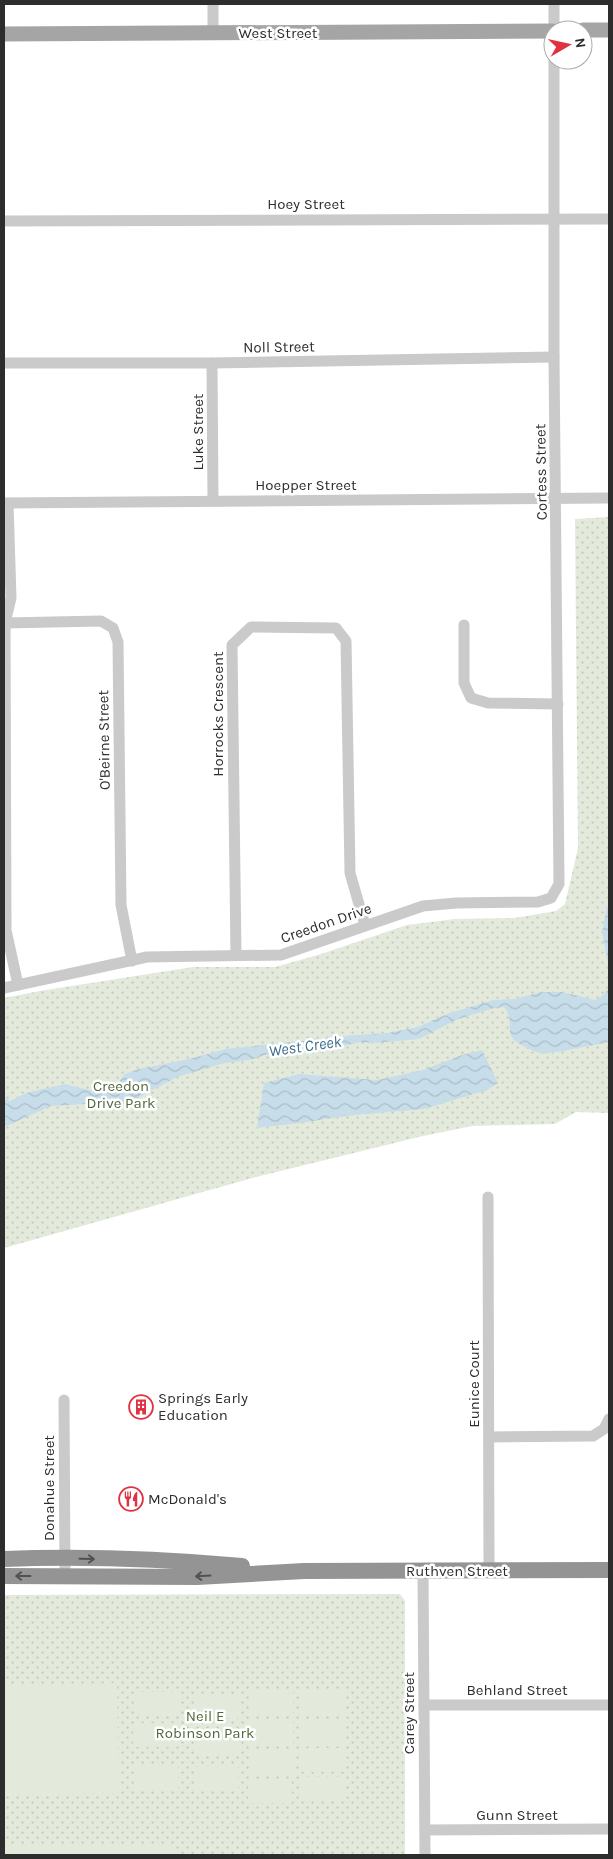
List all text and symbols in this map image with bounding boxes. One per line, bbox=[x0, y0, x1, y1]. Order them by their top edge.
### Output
north arrow bbox=[543, 20, 593, 70]
street label: West Street bbox=[239, 24, 318, 42]
text: N bbox=[571, 37, 590, 49]
street label: Hoey Street bbox=[267, 195, 345, 213]
street label: Noll Street bbox=[243, 337, 315, 357]
street label: Luke Street bbox=[189, 393, 207, 471]
street label: Cortess Street bbox=[531, 423, 551, 520]
street label: Hoepper Street bbox=[255, 476, 357, 494]
street label: Horrocks Crescent bbox=[209, 651, 227, 777]
street label: O'Beirne Street bbox=[94, 689, 114, 790]
street label: Creedon Drive bbox=[278, 899, 374, 947]
water label: West Creek bbox=[267, 1031, 344, 1061]
park label: Creedon Drive Park bbox=[86, 1077, 156, 1112]
street label: Eunice Court bbox=[465, 1340, 483, 1428]
place label: Springs Early Education bbox=[158, 1389, 248, 1424]
building icon: Springs Early Education bbox=[128, 1394, 154, 1420]
street label: Donahue Street bbox=[40, 1435, 58, 1541]
restaurant icon: McDonald's bbox=[118, 1486, 144, 1512]
place label: McDonald's bbox=[148, 1490, 227, 1508]
one-way arrow bbox=[79, 1554, 95, 1563]
street label: Ruthven Street bbox=[406, 1562, 508, 1580]
one-way arrow bbox=[16, 1571, 32, 1581]
one-way arrow bbox=[196, 1572, 212, 1581]
street label: Carey Street bbox=[400, 1671, 418, 1754]
street label: Behland Street bbox=[466, 1681, 568, 1699]
park label: Neil E Robinson Park bbox=[156, 1707, 254, 1742]
street label: Gunn Street bbox=[476, 1806, 558, 1824]

